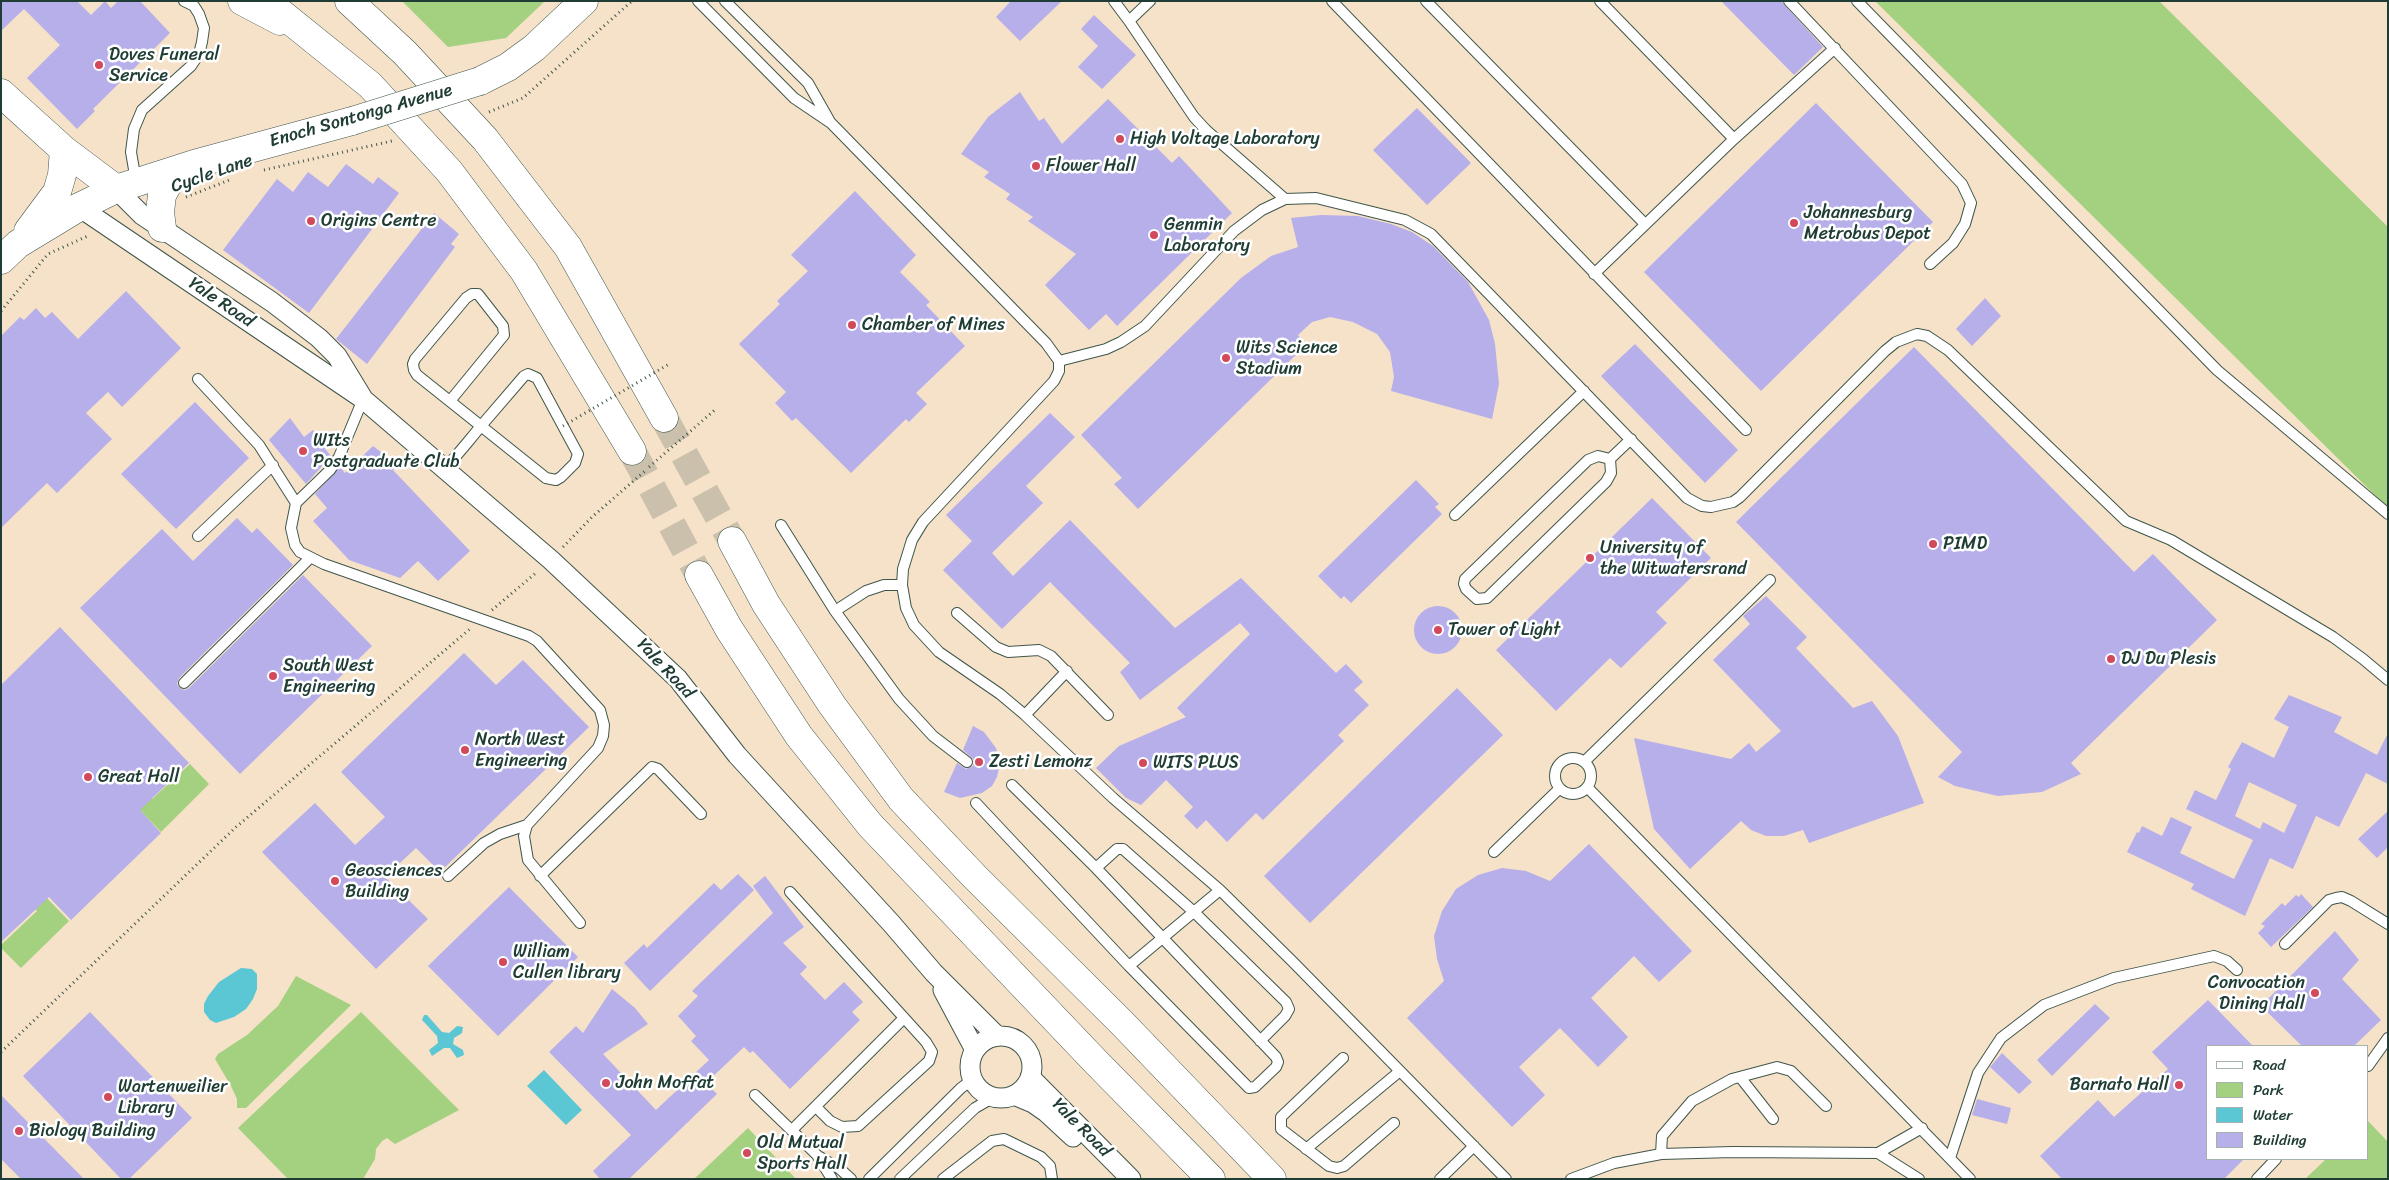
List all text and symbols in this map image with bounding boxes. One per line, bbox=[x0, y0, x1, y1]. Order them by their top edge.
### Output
place label: Doves Funeral Service bbox=[109, 44, 219, 86]
marker: Doves Funeral Service bbox=[93, 59, 105, 71]
street label: Enoch Sontonga Avenue bbox=[267, 80, 455, 152]
place label: High Voltage Laboratory bbox=[1130, 128, 1320, 150]
marker: High Voltage Laboratory bbox=[1114, 133, 1126, 145]
street label: Cycle Lane bbox=[168, 150, 256, 198]
place label: Flower Hall bbox=[1046, 155, 1136, 177]
marker: Flower Hall bbox=[1030, 160, 1042, 172]
place label: Johannesburg Metrobus Depot bbox=[1804, 202, 1931, 244]
place label: Origins Centre bbox=[321, 210, 436, 232]
place label: Genmin Laboratory bbox=[1164, 214, 1250, 256]
marker: Origins Centre bbox=[305, 215, 317, 227]
marker: Johannesburg Metrobus Depot bbox=[1788, 217, 1800, 229]
marker: Genmin Laboratory bbox=[1148, 229, 1160, 241]
street label: Yale Road bbox=[184, 273, 258, 333]
place label: Chamber of Mines bbox=[862, 314, 1005, 336]
marker: Chamber of Mines bbox=[846, 319, 858, 331]
place label: Wits Science Stadium bbox=[1236, 337, 1338, 379]
marker: Wits Science Stadium bbox=[1220, 352, 1232, 364]
place label: WIts Postgraduate Club bbox=[313, 430, 460, 472]
marker: WIts Postgraduate Club bbox=[297, 445, 309, 457]
place label: PIMD bbox=[1943, 533, 1987, 555]
place label: University of the Witwatersrand bbox=[1600, 537, 1747, 580]
marker: PIMD bbox=[1927, 538, 1939, 550]
marker: University of the Witwatersrand bbox=[1584, 552, 1596, 564]
place label: Tower of Light bbox=[1448, 619, 1560, 641]
marker: Tower of Light bbox=[1432, 624, 1444, 636]
street label: Yale Road bbox=[632, 634, 698, 704]
place label: DJ Du Plesis bbox=[2121, 648, 2216, 670]
marker: DJ Du Plesis bbox=[2105, 653, 2117, 665]
place label: South West Engineering bbox=[283, 655, 376, 698]
marker: South West Engineering bbox=[267, 670, 279, 682]
place label: North West Engineering bbox=[475, 729, 568, 772]
marker: North West Engineering bbox=[459, 744, 471, 756]
place label: Zesti Lemonz bbox=[989, 751, 1093, 773]
place label: WITS PLUS bbox=[1153, 752, 1239, 774]
marker: Zesti Lemonz bbox=[973, 756, 985, 768]
marker: WITS PLUS bbox=[1137, 757, 1149, 769]
place label: Great Hall bbox=[98, 766, 179, 788]
marker: Great Hall bbox=[82, 771, 94, 783]
place label: Geosciences Building bbox=[345, 860, 442, 902]
marker: Geosciences Building bbox=[329, 875, 341, 887]
place label: William Cullen library bbox=[513, 941, 621, 984]
marker: William Cullen library bbox=[497, 956, 509, 968]
place label: Convocation Dining Hall bbox=[2208, 972, 2305, 1014]
marker: Convocation Dining Hall bbox=[2309, 987, 2321, 999]
legend bbox=[2206, 1045, 2369, 1160]
text: Road bbox=[2253, 1052, 2285, 1078]
place label: John Moffat bbox=[616, 1072, 714, 1094]
place label: Barnato Hall bbox=[2070, 1074, 2169, 1096]
place label: Wartenweilier Library bbox=[118, 1076, 227, 1118]
marker: John Moffat bbox=[600, 1077, 612, 1089]
text: Park bbox=[2253, 1077, 2284, 1103]
marker: Barnato Hall bbox=[2173, 1079, 2185, 1091]
marker: Wartenweilier Library bbox=[102, 1091, 114, 1103]
street label: Yale Road bbox=[1047, 1094, 1115, 1162]
text: Water bbox=[2253, 1102, 2293, 1128]
place label: Biology Building bbox=[29, 1120, 156, 1142]
marker: Biology Building bbox=[13, 1125, 25, 1137]
text: Building bbox=[2253, 1127, 2307, 1153]
place label: Old Mutual Sports Hall bbox=[757, 1132, 847, 1174]
marker: Old Mutual Sports Hall bbox=[741, 1147, 753, 1159]

